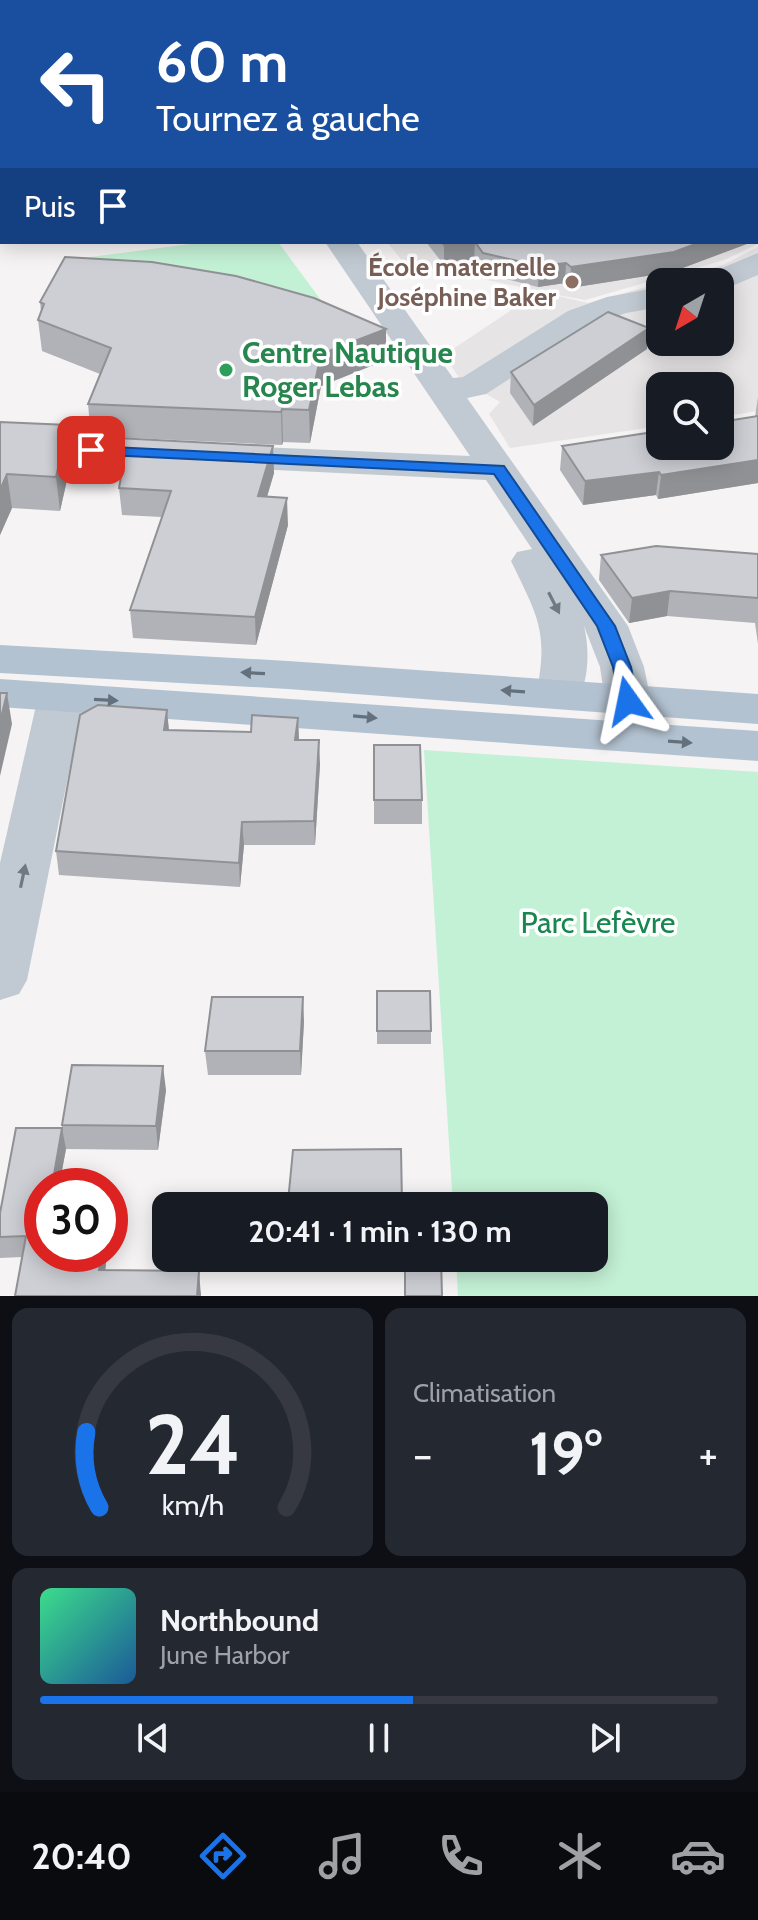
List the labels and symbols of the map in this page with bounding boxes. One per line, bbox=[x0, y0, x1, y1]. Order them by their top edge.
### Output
place label: École maternelle Joséphine Baker bbox=[368, 251, 556, 313]
north arrow bbox=[646, 268, 734, 356]
marker: École maternelle Joséphine Baker bbox=[563, 273, 581, 291]
place label: Centre Nautique Roger Lebas bbox=[242, 334, 453, 405]
marker: Centre Nautique Roger Lebas bbox=[217, 361, 235, 379]
pin bbox=[57, 416, 125, 484]
one-way arrow bbox=[547, 592, 560, 615]
position arrow bbox=[586, 659, 670, 743]
one-way arrow bbox=[240, 667, 265, 680]
one-way arrow bbox=[500, 684, 525, 697]
one-way arrow bbox=[94, 694, 119, 707]
one-way arrow bbox=[353, 711, 378, 724]
one-way arrow bbox=[668, 736, 693, 749]
one-way arrow bbox=[17, 863, 30, 888]
park label: Parc Lefèvre bbox=[521, 904, 675, 941]
speed limit sign: 30 bbox=[24, 1168, 128, 1272]

